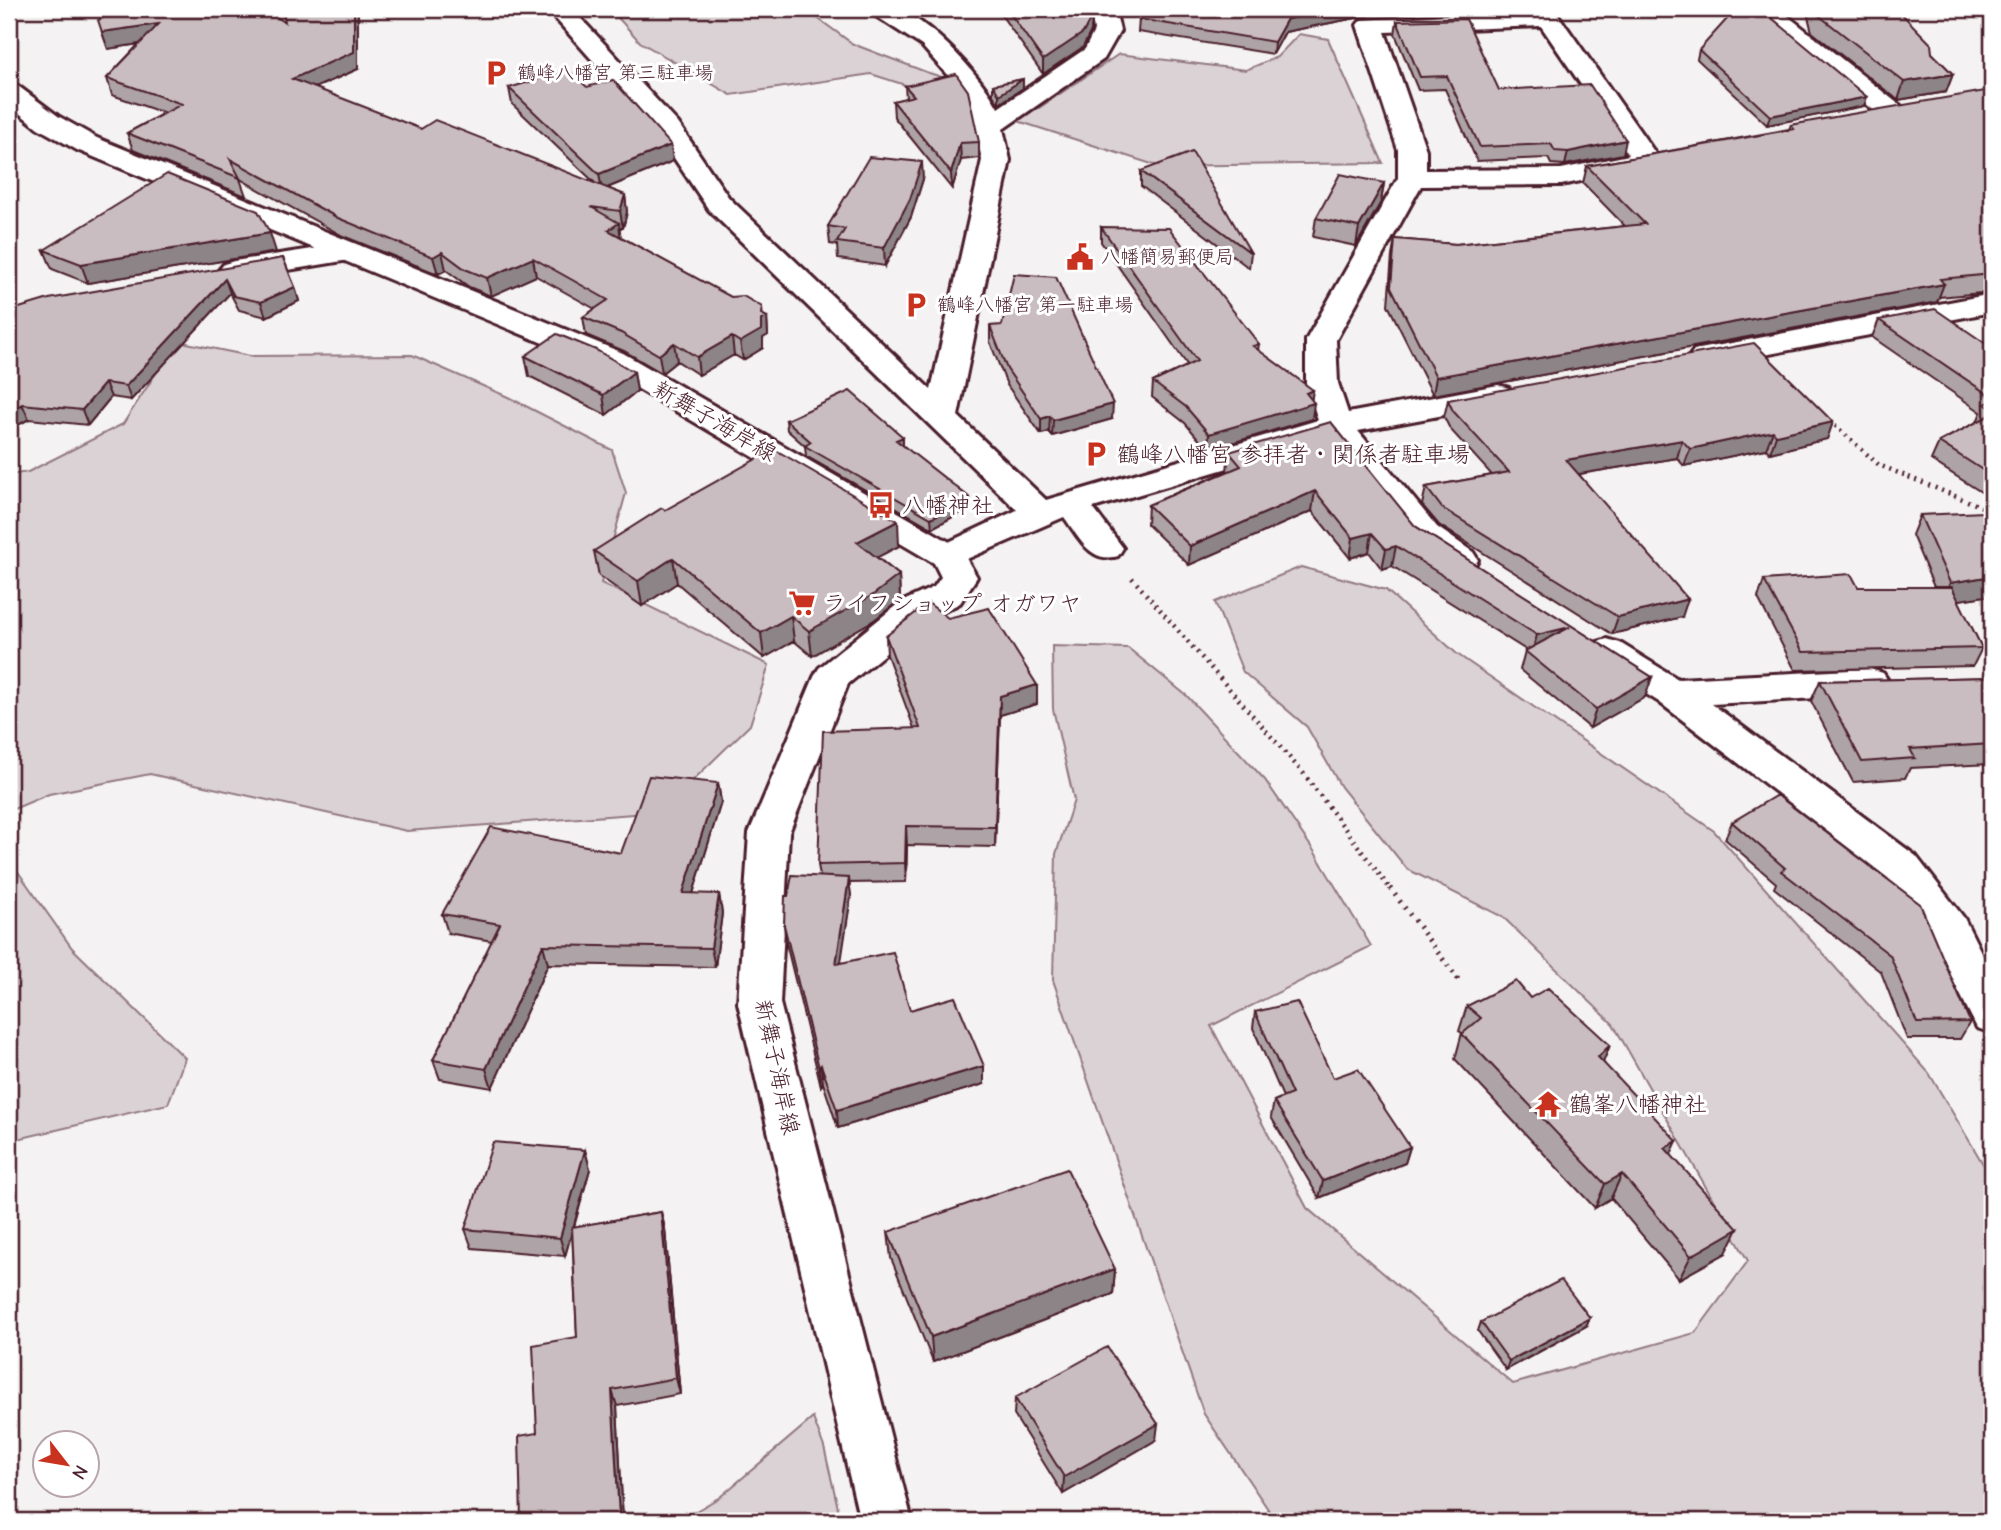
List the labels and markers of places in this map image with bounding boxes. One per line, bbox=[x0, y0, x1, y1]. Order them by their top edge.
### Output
parking icon: 鶴峰八幡宮 第三駐車場 bbox=[481, 58, 511, 88]
place label: 鶴峰八幡宮 第三駐車場 bbox=[517, 62, 713, 84]
public building icon: 八幡簡易郵便局 bbox=[1065, 242, 1095, 272]
place label: 八幡簡易郵便局 bbox=[1101, 246, 1234, 268]
parking icon: 鶴峰八幡宮 第一駐車場 bbox=[901, 290, 931, 320]
place label: 鶴峰八幡宮 第一駐車場 bbox=[937, 294, 1133, 316]
parking icon: 鶴峰八幡宮 参拝者・関係者駐車場 bbox=[1081, 439, 1111, 469]
place label: 鶴峰八幡宮 参拝者・関係者駐車場 bbox=[1117, 441, 1470, 468]
bus stop icon: 八幡神社 bbox=[866, 490, 896, 520]
place label: 八幡神社 bbox=[902, 492, 994, 519]
supermarket icon: ライフショップ オガワヤ bbox=[787, 588, 817, 618]
place label: ライフショップ オガワヤ bbox=[823, 590, 1082, 617]
temple icon: 鶴峯八幡神社 bbox=[1533, 1089, 1563, 1119]
place label: 鶴峯八幡神社 bbox=[1569, 1091, 1707, 1118]

